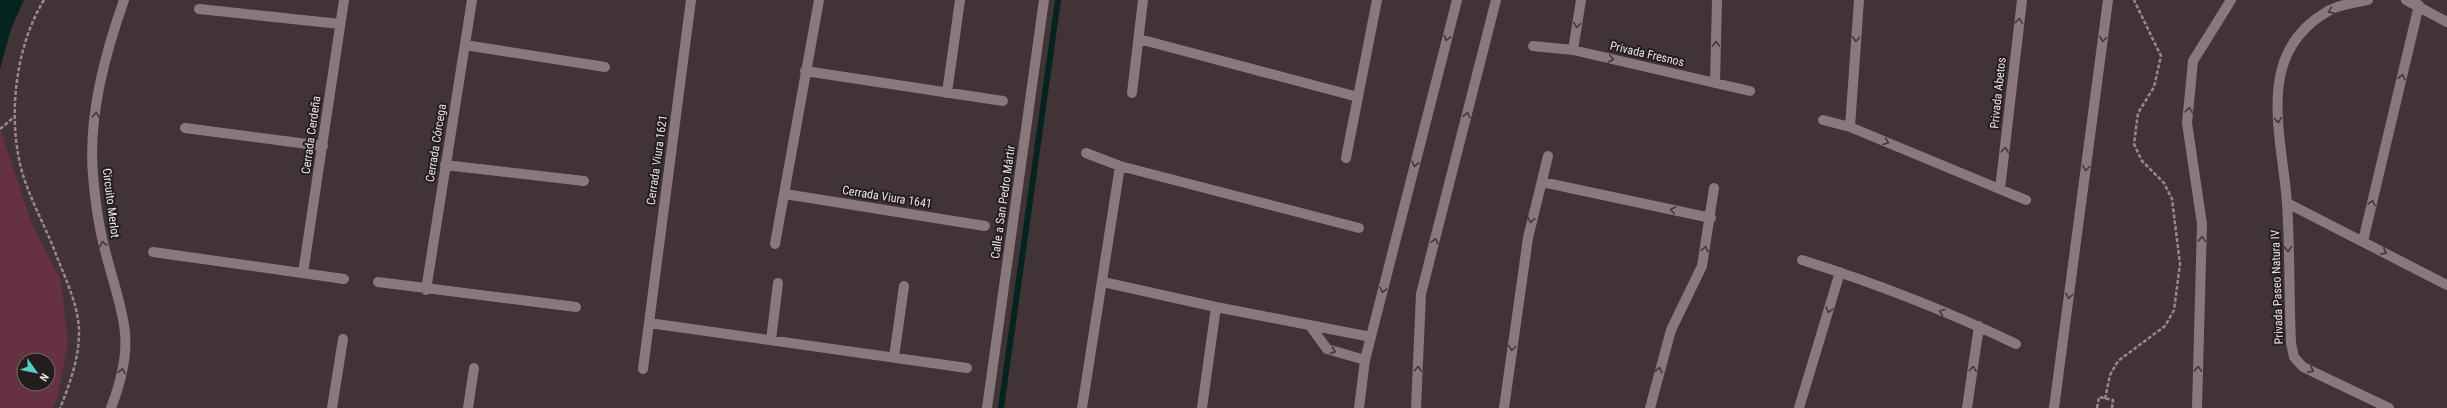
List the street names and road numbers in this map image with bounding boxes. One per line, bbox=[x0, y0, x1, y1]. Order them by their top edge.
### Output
street label: Privada Fresnos bbox=[1608, 39, 1686, 69]
street label: Privada Abetos bbox=[1987, 57, 2009, 129]
street label: Cerrada Cerdeña bbox=[299, 95, 323, 175]
street label: Cerrada Córcega bbox=[423, 103, 449, 183]
street label: Cerrada Viura 1621 bbox=[644, 114, 670, 206]
street label: Calle a San Pedro Mártir bbox=[988, 144, 1018, 260]
street label: Circuito Merlot bbox=[100, 167, 122, 239]
street label: Cerrada Viura 1641 bbox=[841, 183, 933, 211]
street label: Privada Paseo Natura IV bbox=[2268, 229, 2286, 345]

